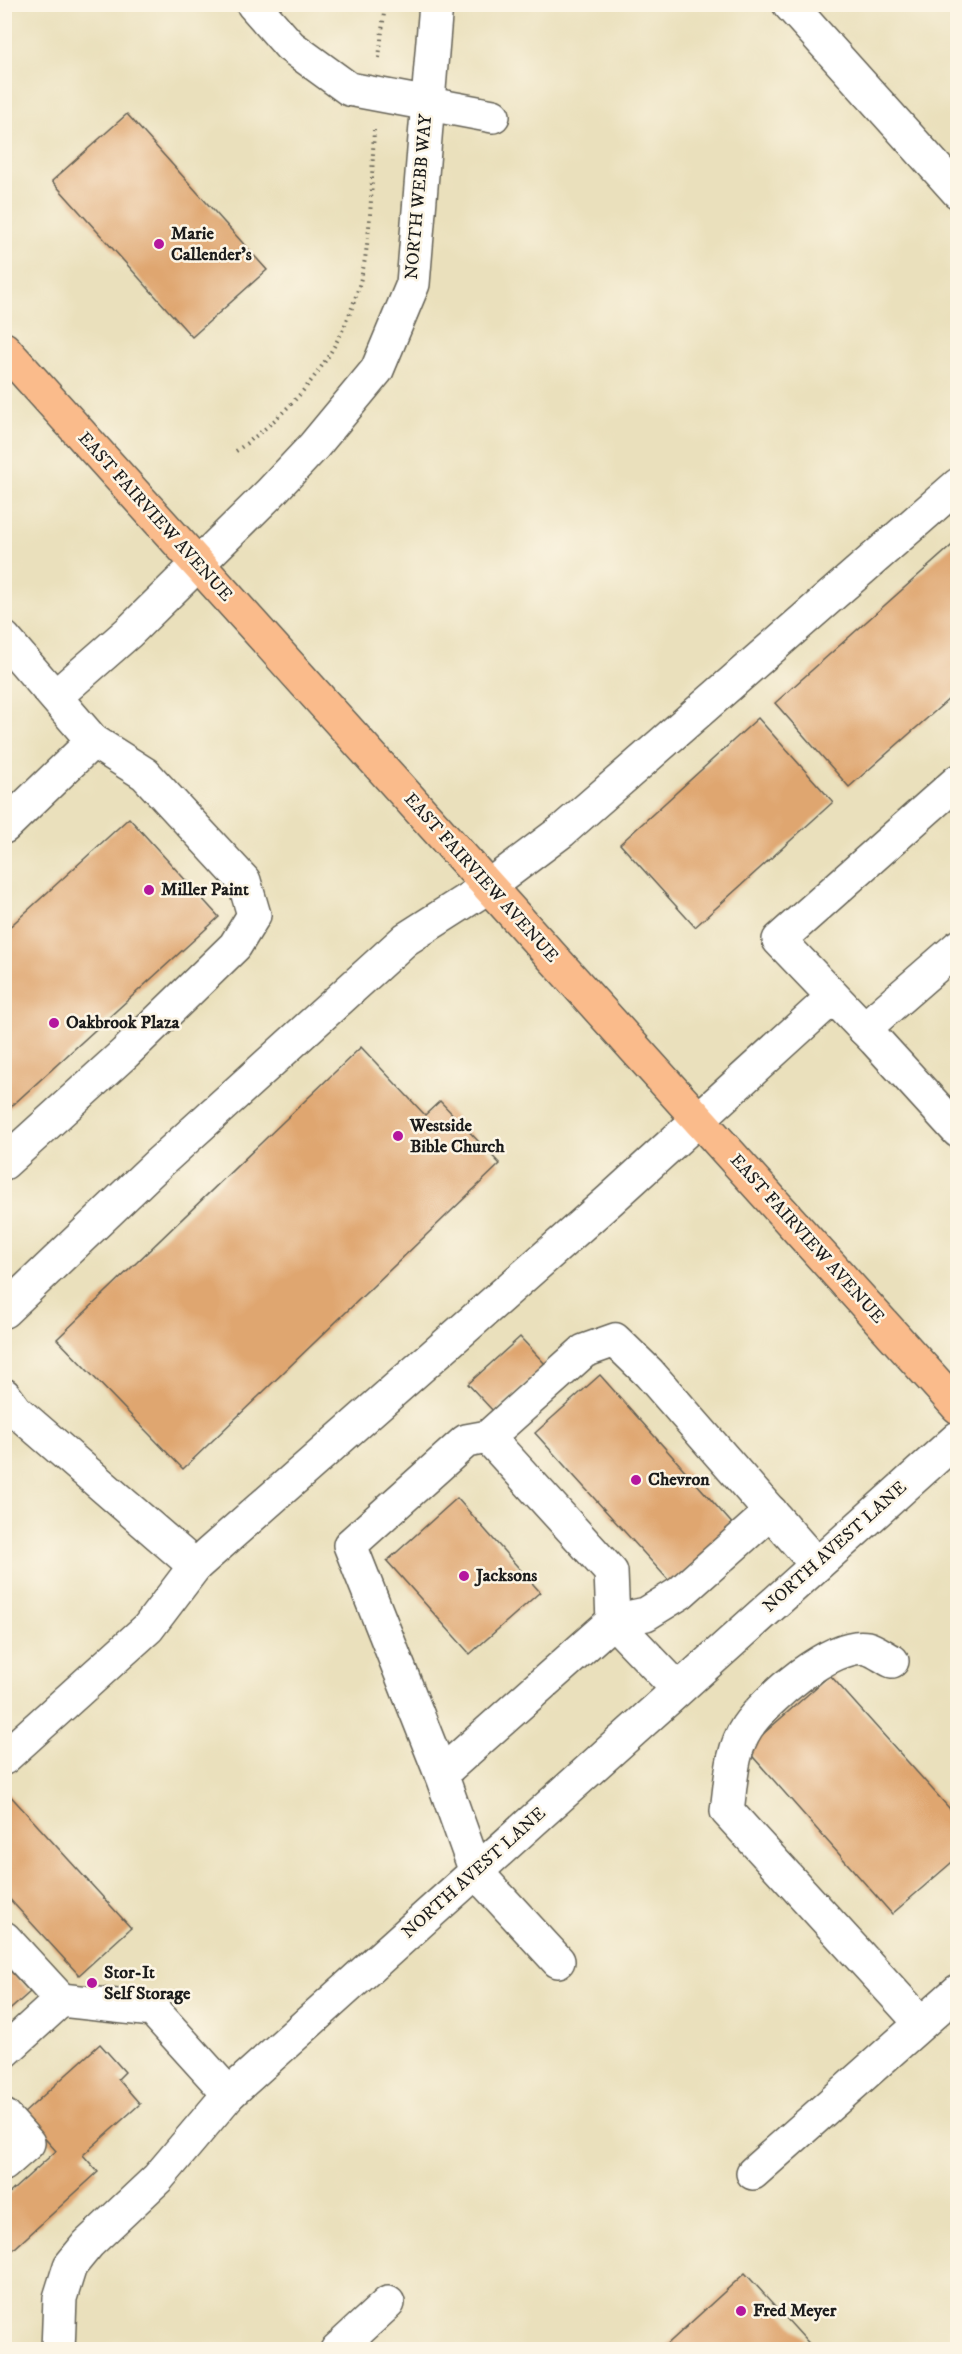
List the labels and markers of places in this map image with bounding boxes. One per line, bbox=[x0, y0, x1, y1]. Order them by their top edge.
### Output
place label: Marie Callender's bbox=[171, 223, 252, 266]
marker: Marie Callender's bbox=[152, 237, 166, 251]
place label: Miller Paint bbox=[161, 879, 249, 901]
marker: Miller Paint bbox=[142, 883, 156, 897]
place label: Oakbrook Plaza bbox=[66, 1012, 180, 1034]
marker: Oakbrook Plaza bbox=[47, 1016, 61, 1030]
place label: Westside Bible Church bbox=[409, 1115, 505, 1158]
marker: Westside Bible Church bbox=[391, 1129, 405, 1143]
place label: Chevron bbox=[648, 1469, 710, 1491]
marker: Chevron bbox=[629, 1473, 643, 1487]
place label: Jacksons bbox=[474, 1565, 537, 1587]
marker: Jacksons bbox=[457, 1569, 471, 1583]
place label: Stor-It Self Storage bbox=[104, 1962, 191, 2005]
marker: Stor-It Self Storage bbox=[85, 1976, 99, 1990]
place label: Fred Meyer bbox=[753, 2300, 837, 2322]
marker: Fred Meyer bbox=[734, 2304, 748, 2318]

